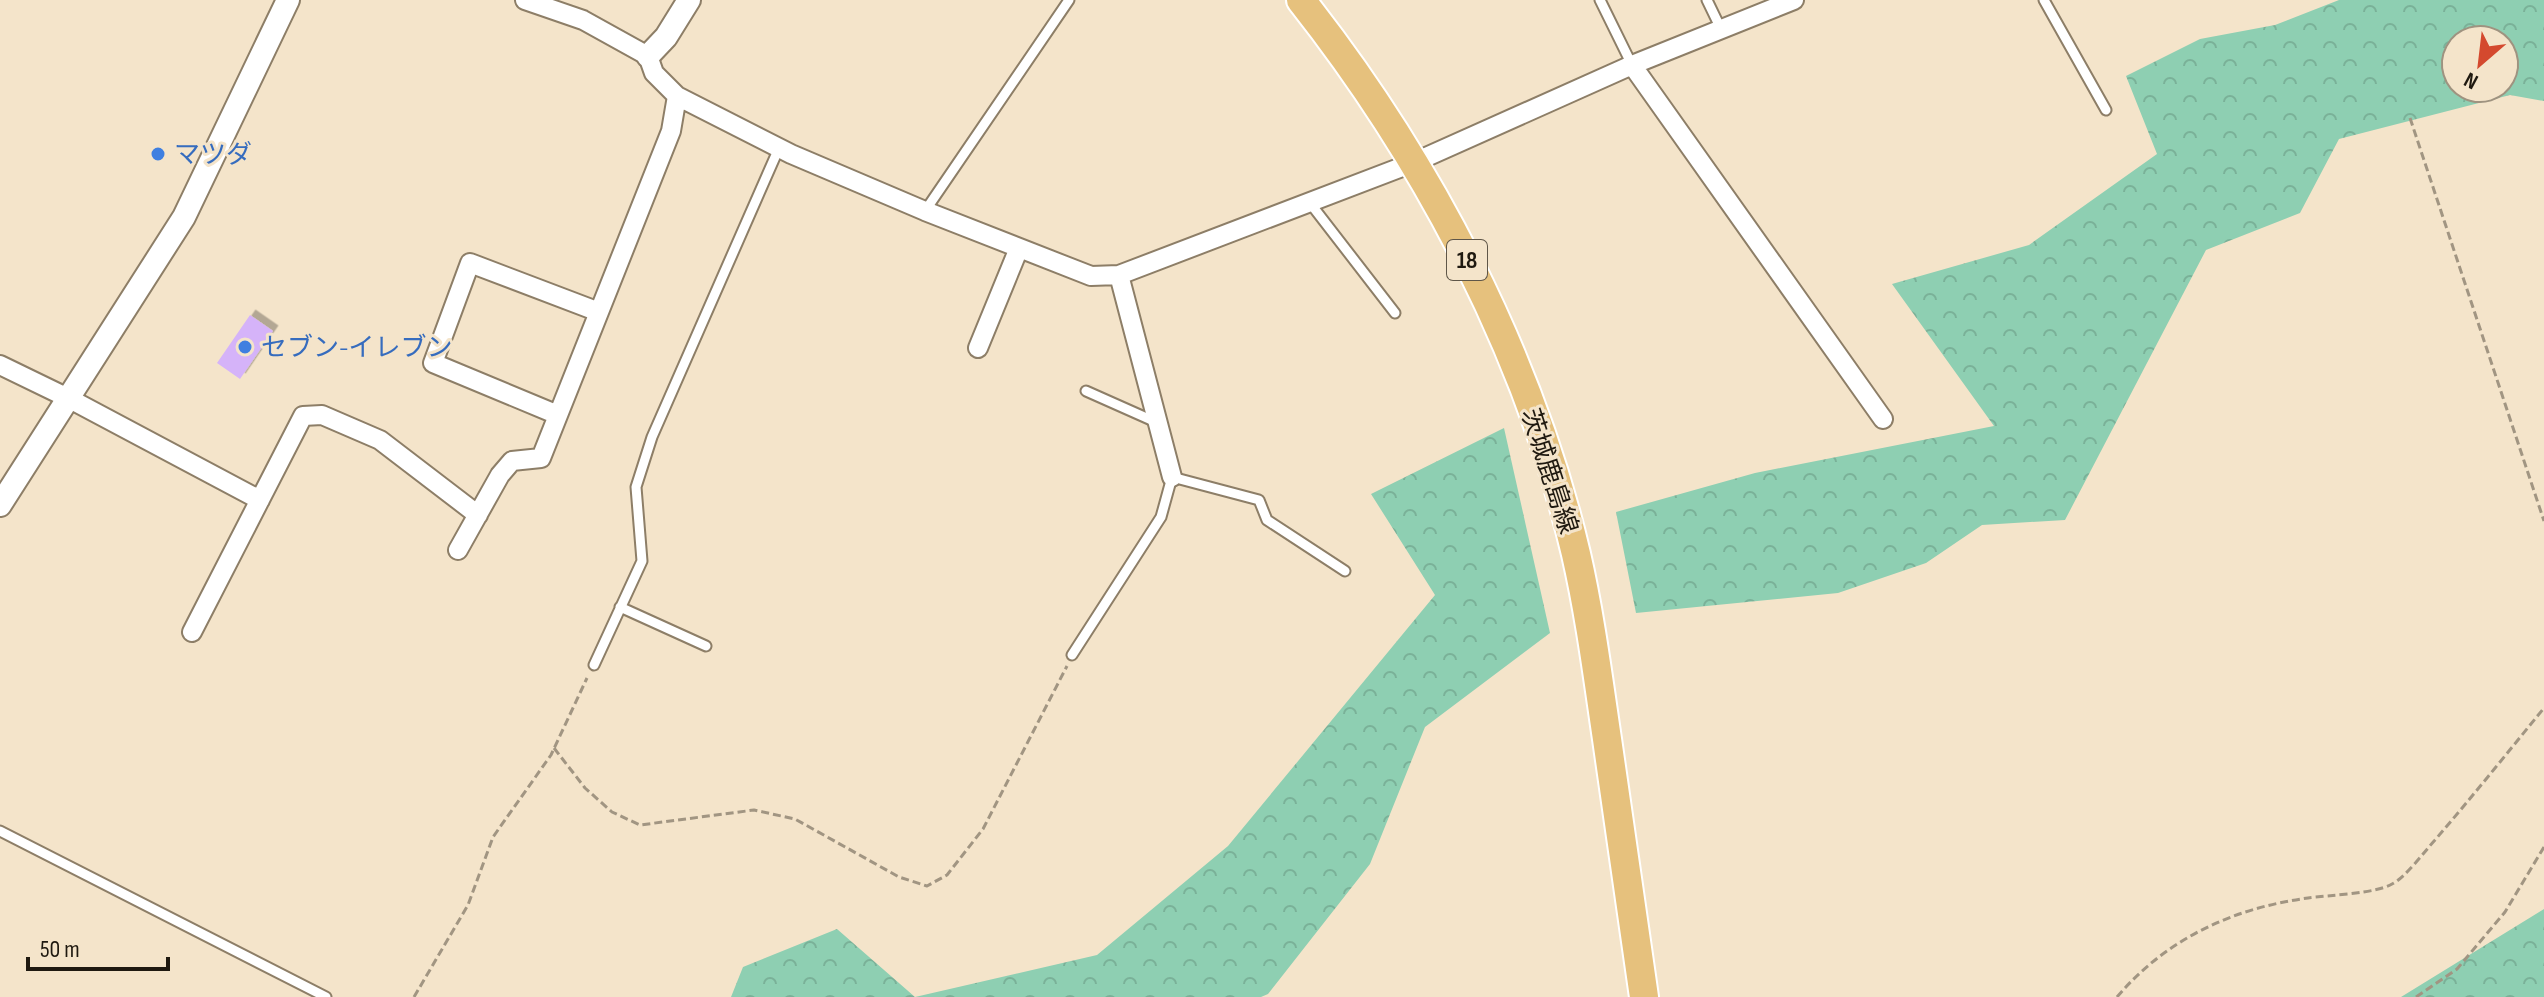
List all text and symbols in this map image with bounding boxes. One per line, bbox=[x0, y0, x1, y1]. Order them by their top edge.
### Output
north arrow bbox=[2440, 24, 2520, 104]
text: N bbox=[2460, 66, 2483, 95]
place label: マツダ bbox=[174, 140, 252, 171]
marker: マツダ bbox=[149, 145, 167, 163]
road number: 18 bbox=[1447, 240, 1487, 280]
place label: セブン-イレブン bbox=[261, 333, 453, 364]
marker: セブン-イレブン bbox=[236, 338, 254, 356]
street label: 茨城鹿島線 bbox=[1514, 405, 1583, 538]
scale bar bbox=[28, 921, 168, 971]
text: 50 m bbox=[40, 935, 80, 964]

